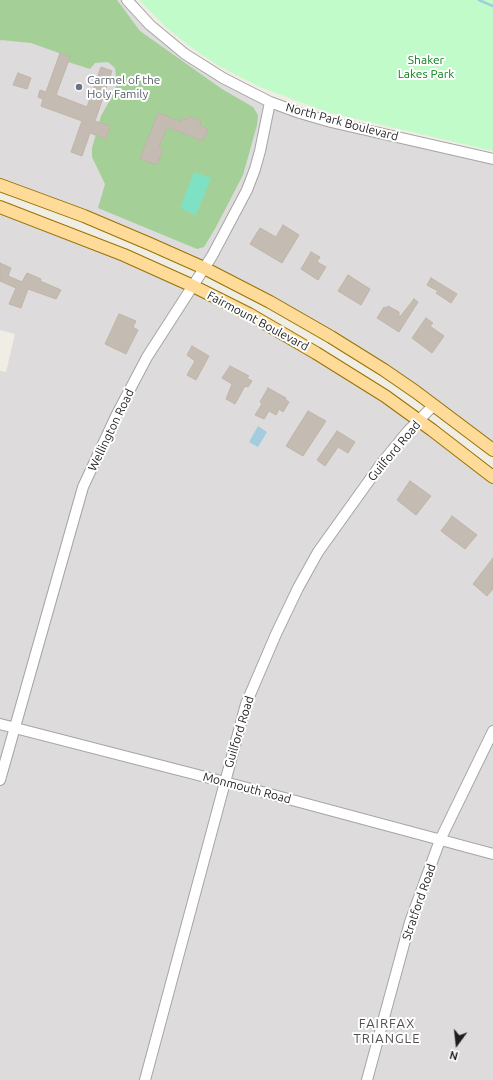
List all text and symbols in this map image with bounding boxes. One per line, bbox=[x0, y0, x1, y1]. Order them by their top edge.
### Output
park label: Shaker Lakes Park bbox=[398, 53, 454, 81]
place label: Carmel of the Holy Family bbox=[87, 73, 160, 101]
marker: Carmel of the Holy Family bbox=[74, 82, 84, 92]
street label: North Park Boulevard bbox=[284, 100, 400, 144]
street label: Fairmount Boulevard bbox=[205, 288, 311, 354]
street label: Wellington Road bbox=[85, 387, 137, 473]
street label: Guilford Road bbox=[365, 418, 423, 484]
street label: Guilford Road bbox=[221, 694, 257, 770]
street label: Monmouth Road bbox=[201, 769, 293, 807]
street label: Stratford Road bbox=[399, 862, 439, 942]
district label: FAIRFAX TRIANGLE bbox=[354, 1016, 420, 1047]
north arrow bbox=[437, 1024, 477, 1064]
text: N bbox=[448, 1049, 459, 1062]

